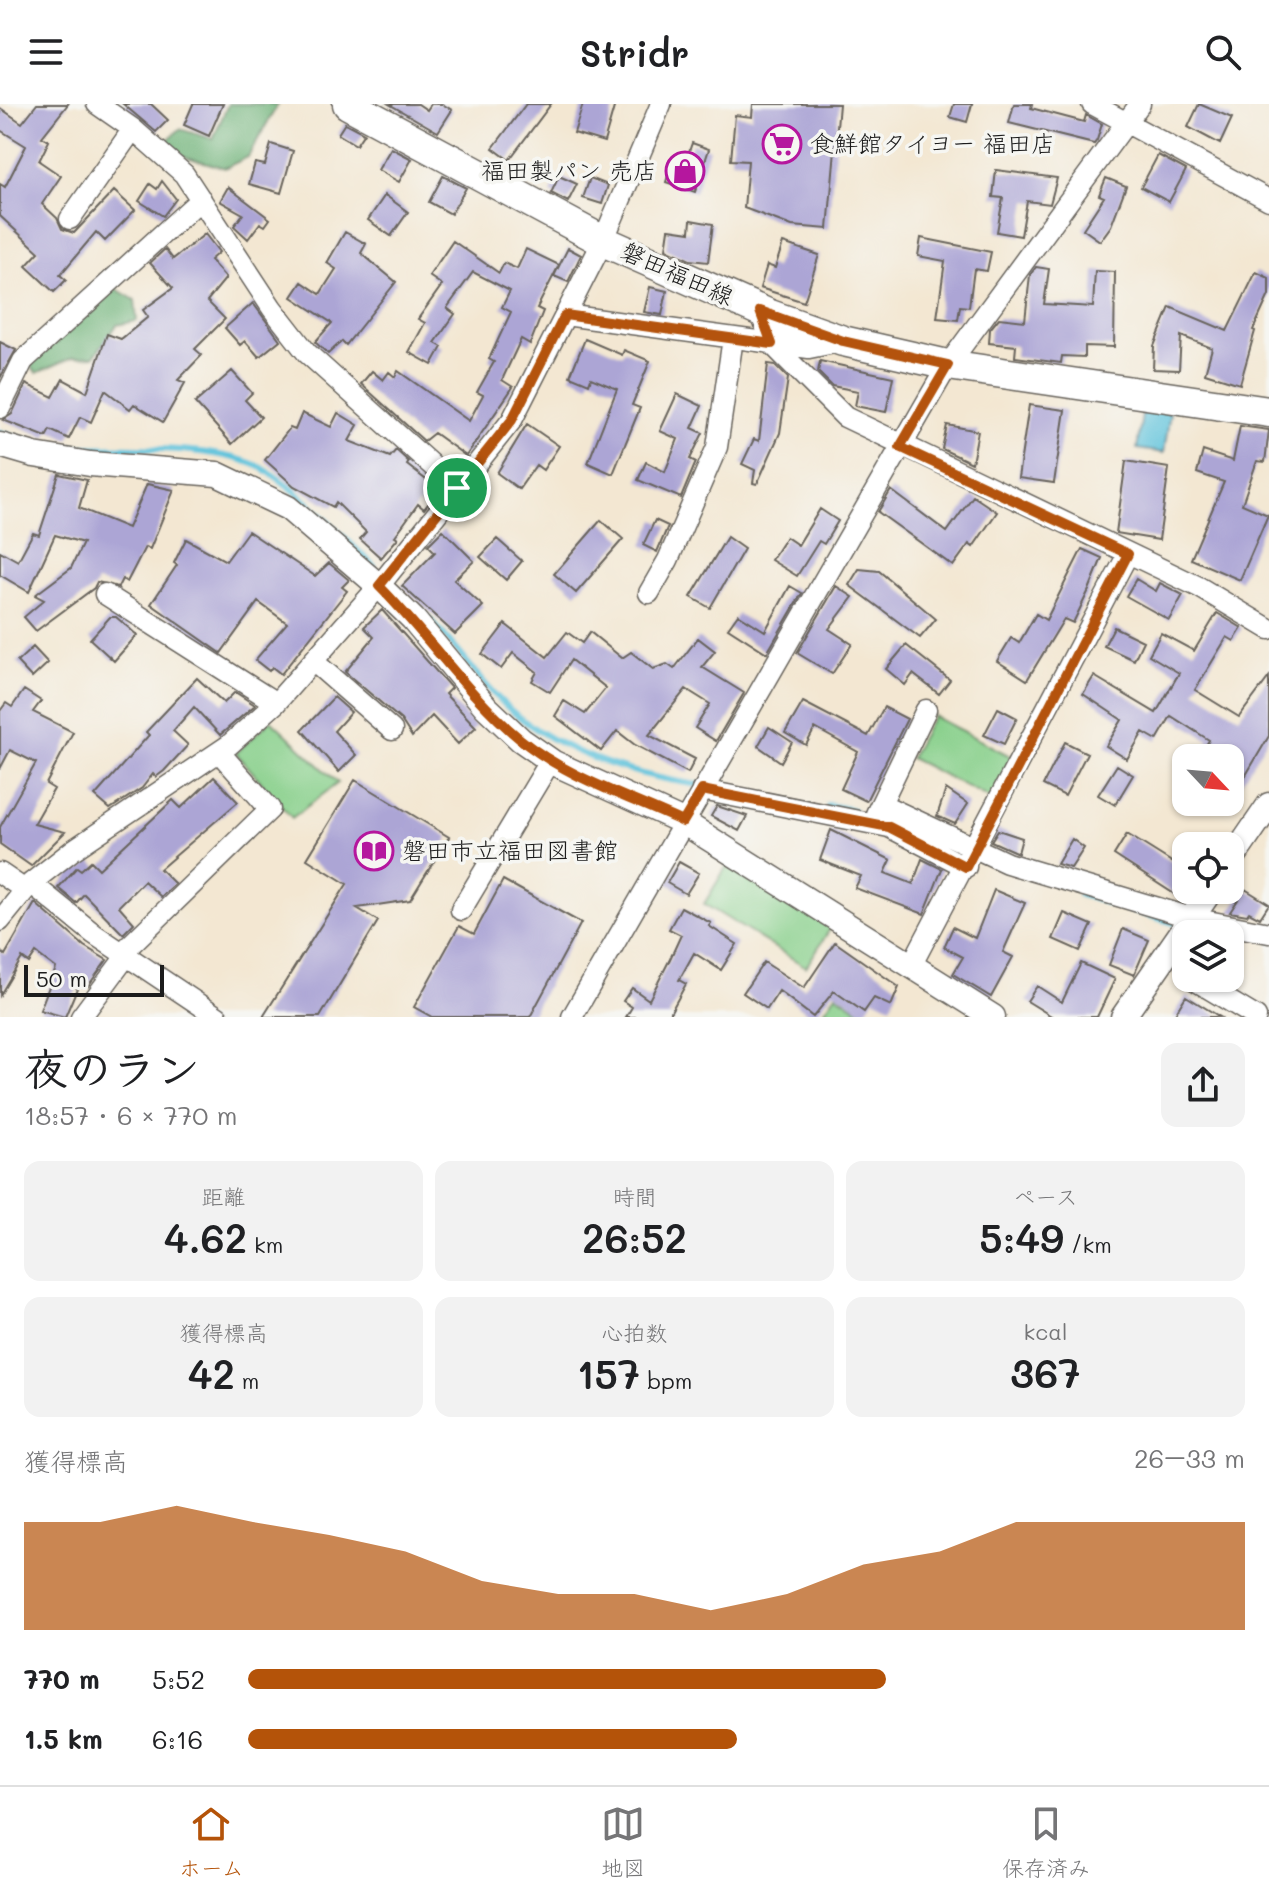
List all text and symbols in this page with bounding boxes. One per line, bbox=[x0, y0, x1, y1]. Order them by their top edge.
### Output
text: Stridr bbox=[580, 29, 689, 76]
icon: menu bbox=[24, 30, 68, 74]
icon: search bbox=[1201, 30, 1245, 74]
supermarket icon: 食鮮館タイヨー 福田店 bbox=[761, 123, 803, 165]
place label: 食鮮館タイヨー 福田店 bbox=[810, 127, 1055, 158]
shop icon: 福田製パン 売店 bbox=[664, 150, 706, 192]
place label: 福田製パン 売店 bbox=[481, 154, 657, 185]
street label: 磐田福田線 bbox=[616, 234, 739, 311]
pin bbox=[423, 454, 491, 522]
icon: arrive bbox=[435, 466, 479, 510]
north arrow bbox=[1172, 744, 1244, 816]
map controls bbox=[1172, 744, 1244, 992]
library icon: 磐田市立福田図書館 bbox=[353, 830, 395, 872]
button: locate bbox=[1172, 832, 1244, 904]
place label: 磐田市立福田図書館 bbox=[402, 834, 618, 865]
button: layers bbox=[1172, 920, 1244, 992]
scale bar bbox=[24, 961, 164, 997]
text: 50 m bbox=[36, 964, 87, 993]
text: 夜のラン bbox=[24, 1039, 200, 1096]
button: share bbox=[1161, 1043, 1245, 1127]
text: 18:57 · 6 × 770 m bbox=[24, 1098, 237, 1132]
text: 距離 bbox=[201, 1182, 246, 1211]
text: 時間 bbox=[612, 1182, 657, 1211]
text: ペース bbox=[1013, 1182, 1078, 1211]
text: 4.62 bbox=[164, 1211, 247, 1263]
text: 26:52 bbox=[582, 1211, 687, 1263]
text: 5:49 bbox=[979, 1211, 1064, 1263]
text: km bbox=[247, 1230, 283, 1259]
text: /km bbox=[1064, 1230, 1112, 1259]
text: kcal bbox=[1024, 1317, 1067, 1346]
text: 獲得標高 bbox=[179, 1318, 268, 1347]
text: 心拍数 bbox=[601, 1318, 668, 1347]
text: 367 bbox=[1010, 1346, 1081, 1398]
text: 42 bbox=[188, 1347, 235, 1399]
text: 157 bbox=[577, 1347, 640, 1399]
text: m bbox=[235, 1366, 259, 1395]
text: bpm bbox=[640, 1366, 692, 1395]
text: 26–33 m bbox=[1134, 1441, 1245, 1475]
text: 獲得標高 bbox=[24, 1444, 128, 1478]
text: 770 m bbox=[24, 1662, 100, 1696]
text: 5:52 bbox=[152, 1662, 205, 1696]
text: 1.5 km bbox=[24, 1722, 103, 1756]
text: 6:16 bbox=[152, 1722, 203, 1756]
tab: ホーム bbox=[179, 1802, 244, 1882]
tab: 地図 bbox=[601, 1802, 645, 1882]
tab: 保存済み bbox=[1002, 1802, 1090, 1882]

